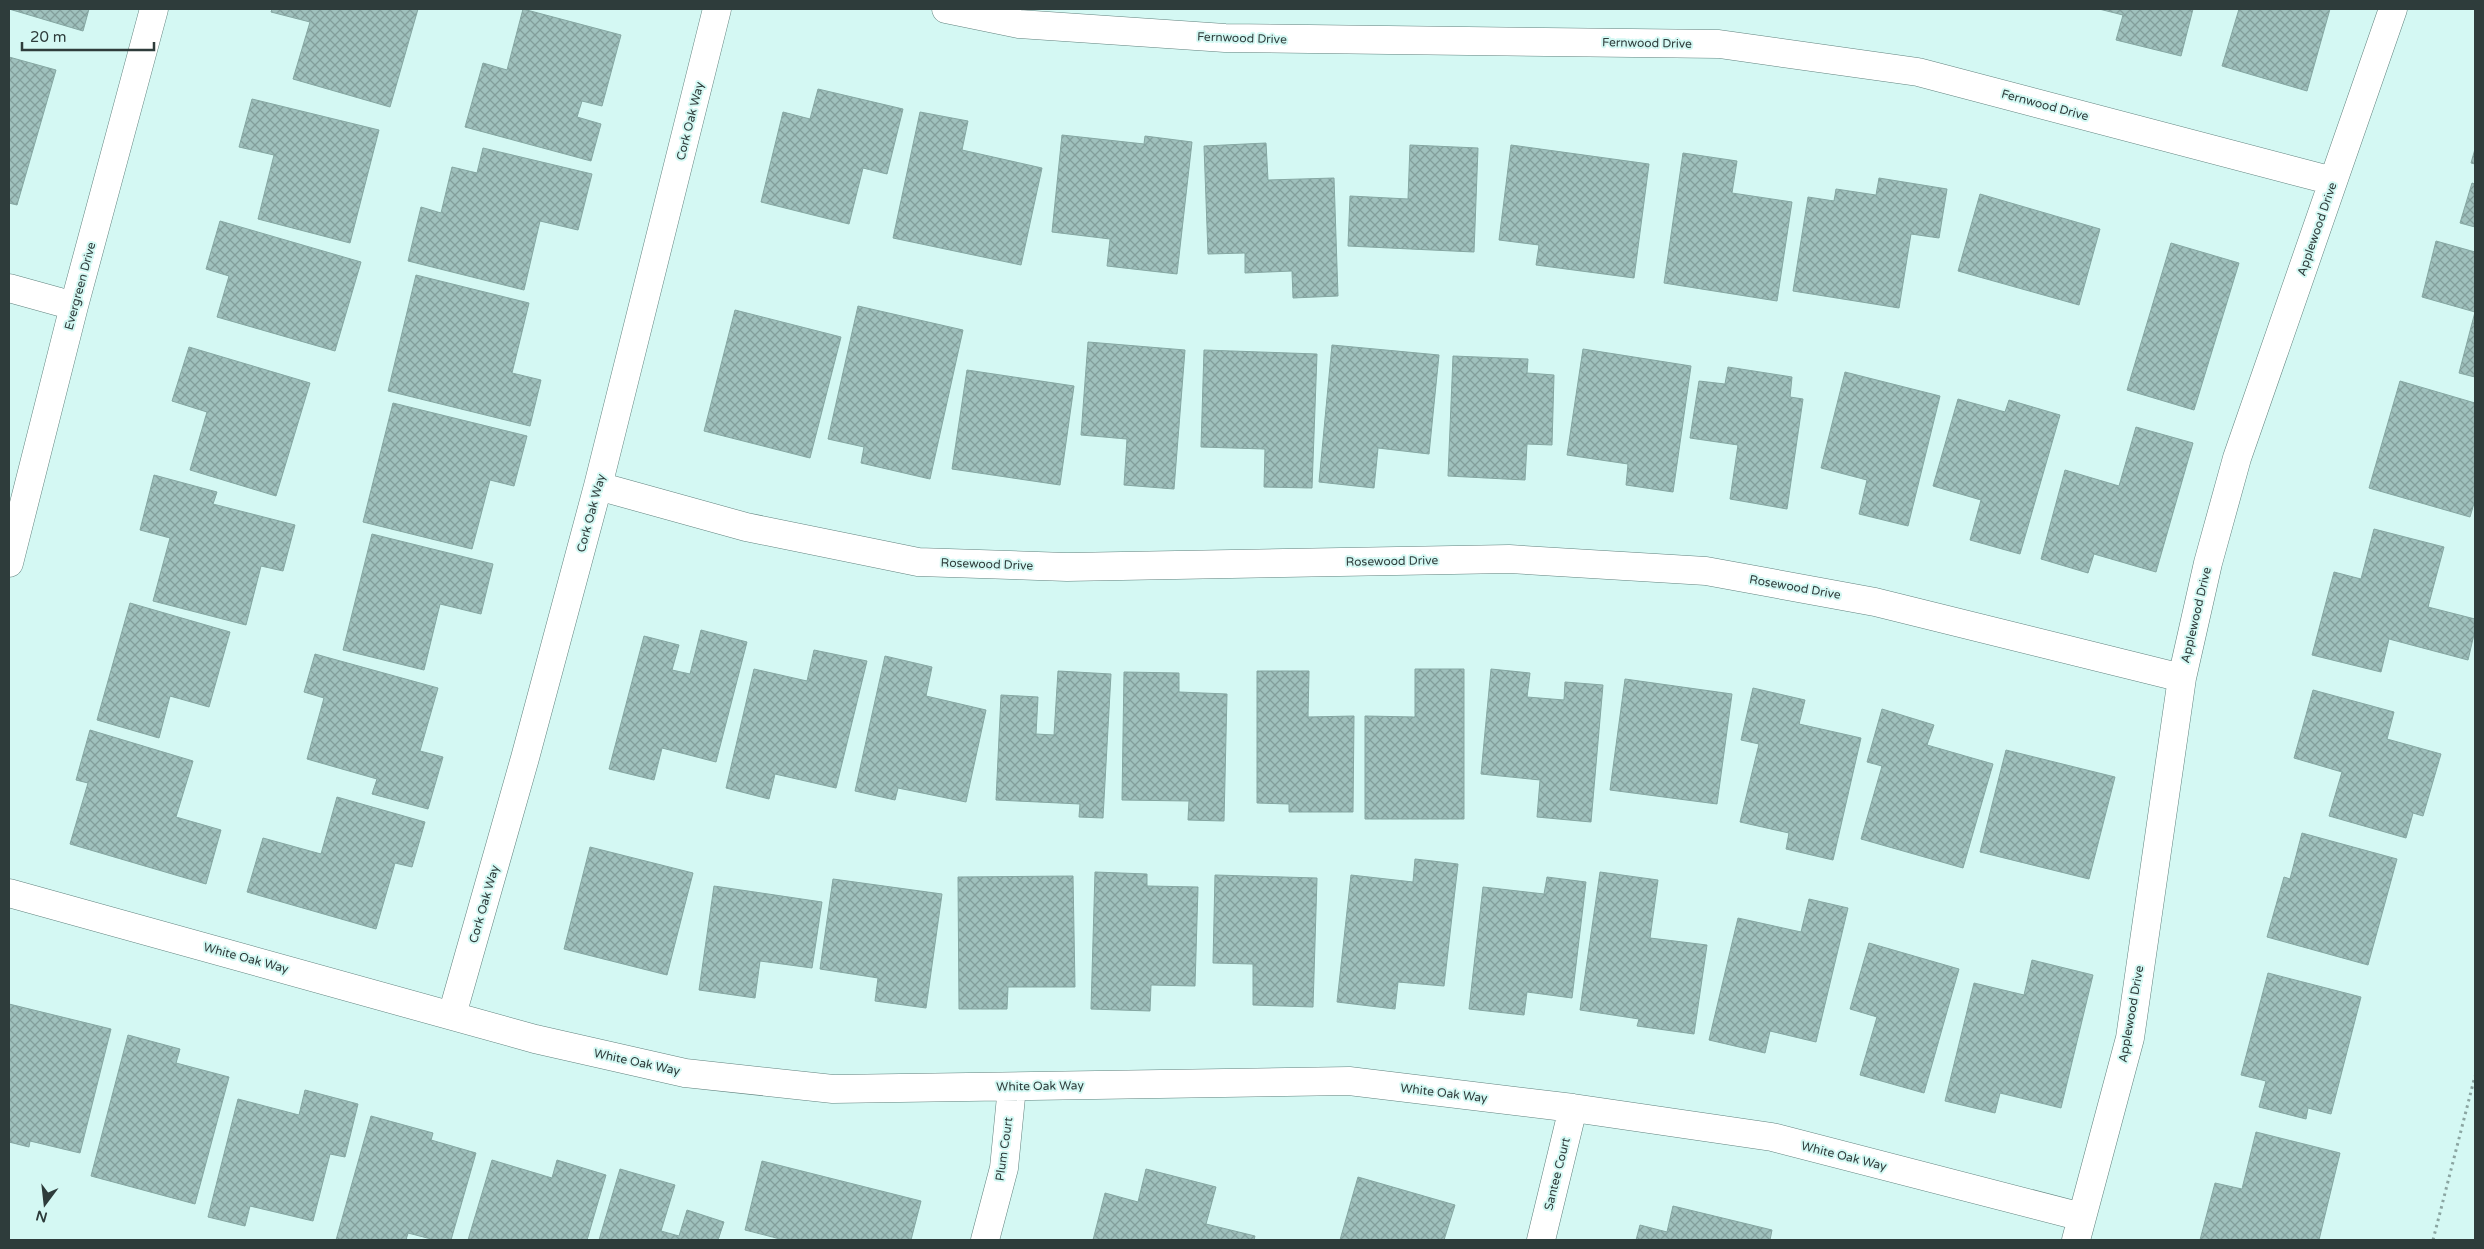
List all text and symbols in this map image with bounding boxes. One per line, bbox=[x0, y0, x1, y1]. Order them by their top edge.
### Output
scale bar bbox=[22, 20, 155, 52]
text: 20 m bbox=[30, 28, 67, 46]
street label: Fernwood Drive bbox=[1197, 29, 1287, 47]
street label: Fernwood Drive bbox=[1602, 35, 1692, 51]
street label: Cork Oak Way bbox=[673, 80, 707, 162]
street label: Fernwood Drive bbox=[2000, 87, 2090, 123]
street label: Applewood Drive bbox=[2294, 180, 2340, 278]
street label: Evergreen Drive bbox=[62, 240, 99, 332]
street label: Cork Oak Way bbox=[574, 472, 608, 554]
street label: Rosewood Drive bbox=[1346, 553, 1439, 569]
street label: Rosewood Drive bbox=[940, 555, 1034, 573]
street label: Applewood Drive bbox=[2178, 565, 2214, 664]
street label: Rosewood Drive bbox=[1748, 572, 1842, 602]
street label: Cork Oak Way bbox=[466, 863, 502, 945]
street label: White Oak Way bbox=[202, 940, 291, 976]
street label: Applewood Drive bbox=[2116, 964, 2146, 1063]
street label: White Oak Way bbox=[593, 1046, 682, 1078]
street label: White Oak Way bbox=[996, 1078, 1084, 1094]
street label: White Oak Way bbox=[1400, 1081, 1489, 1105]
street label: Plum Court bbox=[993, 1116, 1015, 1182]
street label: Santee Court bbox=[1541, 1136, 1573, 1212]
street label: White Oak Way bbox=[1800, 1139, 1889, 1174]
north arrow bbox=[20, 1179, 70, 1229]
text: N bbox=[34, 1206, 49, 1226]

